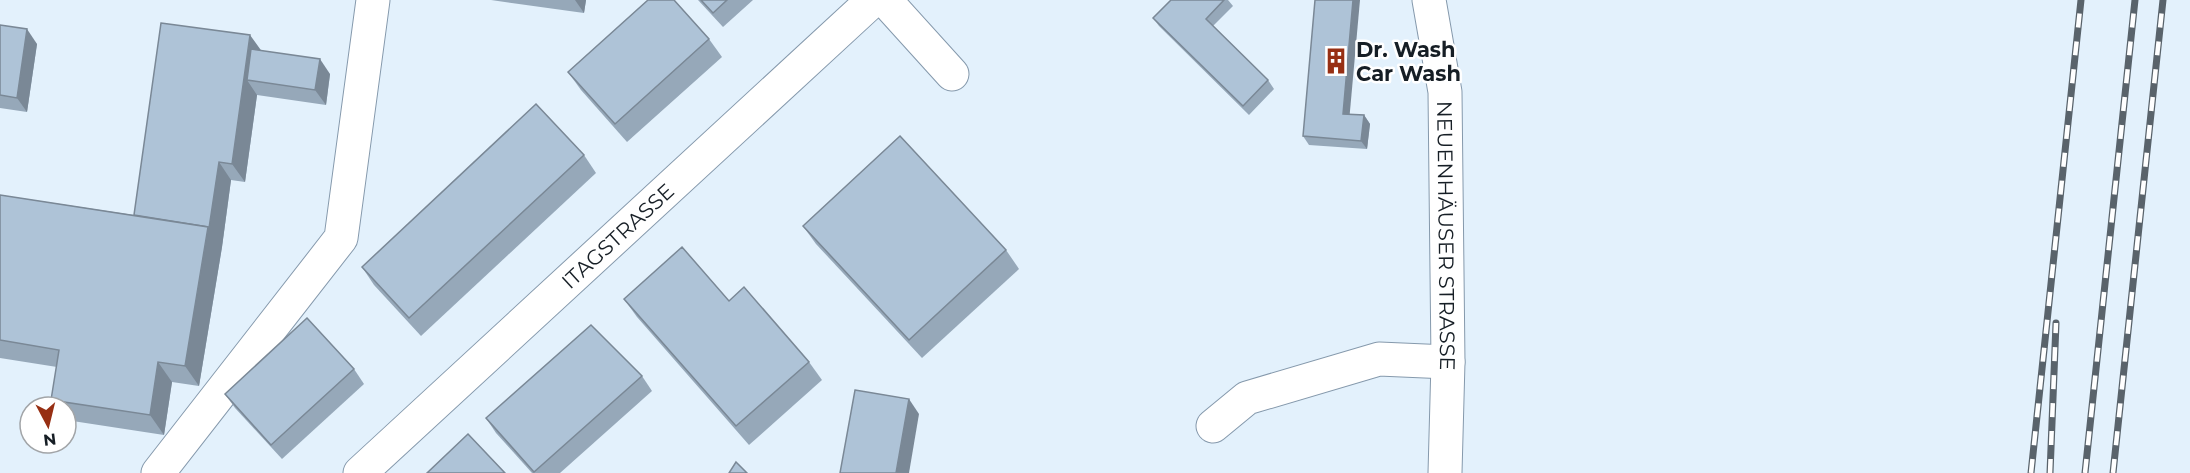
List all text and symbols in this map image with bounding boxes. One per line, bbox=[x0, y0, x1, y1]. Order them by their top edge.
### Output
place label: Dr. Wash Car Wash bbox=[1356, 37, 1461, 86]
building icon: Dr. Wash Car Wash bbox=[1321, 46, 1351, 76]
street label: NEUENHÄUSER STRASSE bbox=[1433, 100, 1461, 371]
street label: ITAGSTRASSE bbox=[556, 178, 679, 294]
north arrow bbox=[18, 395, 78, 455]
text: N bbox=[42, 429, 57, 450]

